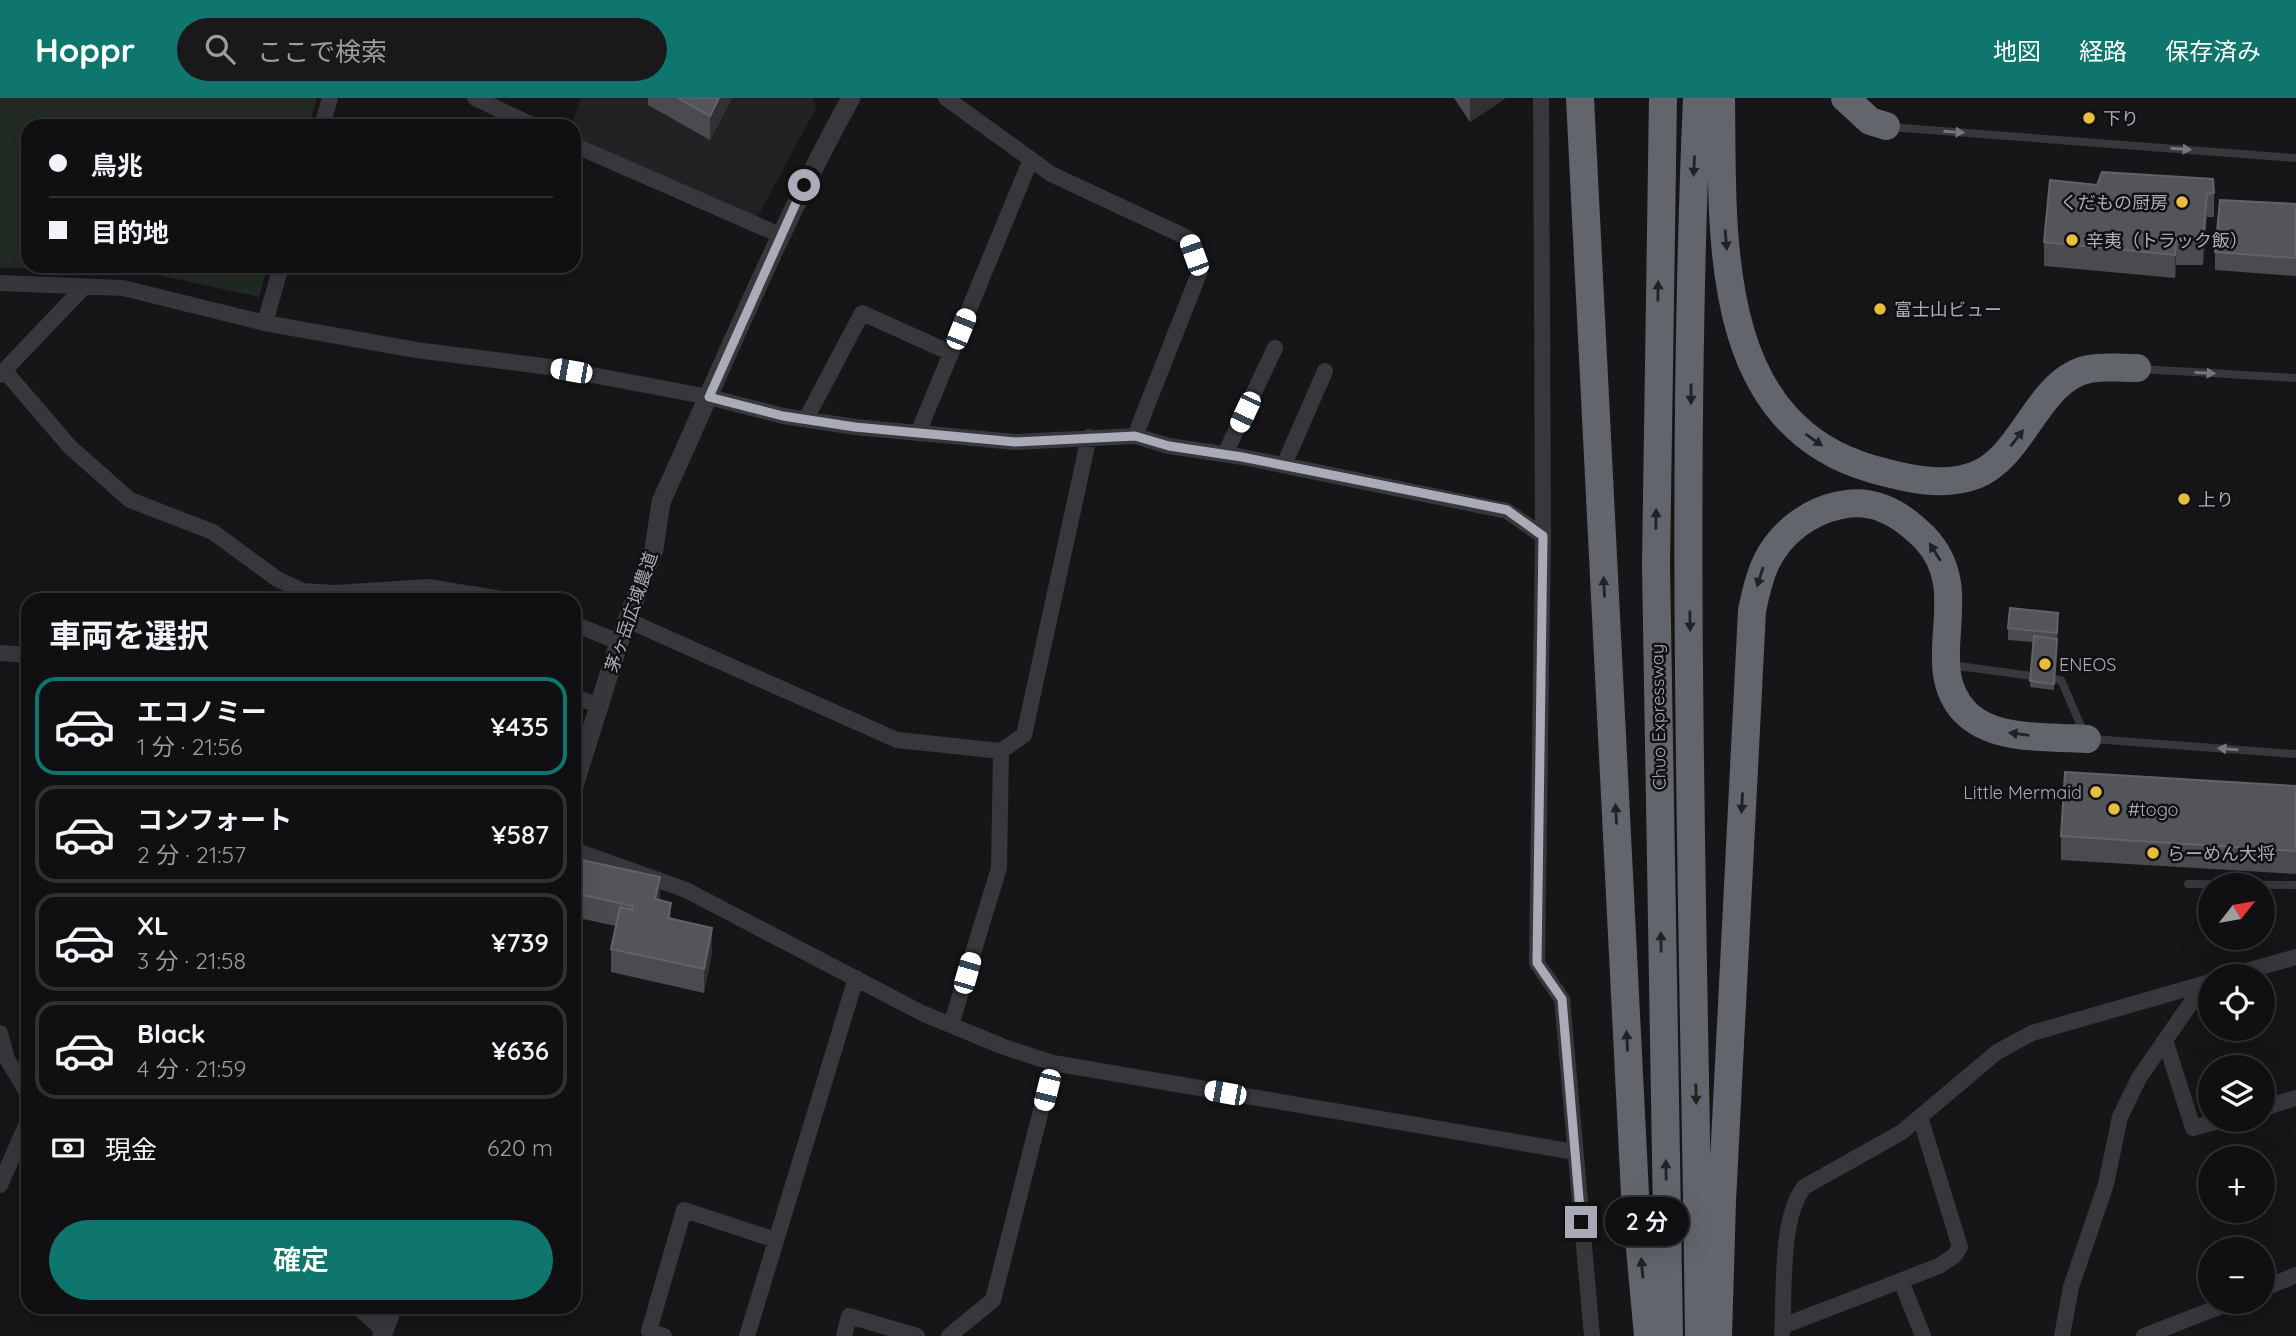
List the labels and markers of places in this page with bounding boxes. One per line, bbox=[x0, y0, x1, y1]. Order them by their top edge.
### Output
place label: 下り bbox=[2103, 107, 2139, 130]
marker: 下り bbox=[2081, 110, 2097, 126]
place label: くだもの厨房 bbox=[2060, 191, 2168, 214]
marker: くだもの厨房 bbox=[2174, 194, 2190, 210]
place label: 辛夷（トラック飯） bbox=[2086, 229, 2248, 252]
marker: 辛夷（トラック飯） bbox=[2064, 232, 2080, 248]
place label: 富士山ビュー bbox=[1894, 298, 2002, 321]
marker: 富士山ビュー bbox=[1872, 301, 1888, 317]
place label: 上り bbox=[2198, 488, 2234, 511]
marker: 上り bbox=[2176, 491, 2192, 507]
place label: ENEOS bbox=[2059, 653, 2116, 676]
marker: ENEOS bbox=[2037, 656, 2053, 672]
place label: Little Mermaid bbox=[1963, 781, 2082, 804]
marker: Little Mermaid bbox=[2088, 784, 2104, 800]
place label: #togo bbox=[2128, 798, 2178, 821]
marker: #togo bbox=[2106, 801, 2122, 817]
place label: らーめん大将 bbox=[2167, 842, 2275, 865]
marker: らーめん大将 bbox=[2145, 845, 2161, 861]

